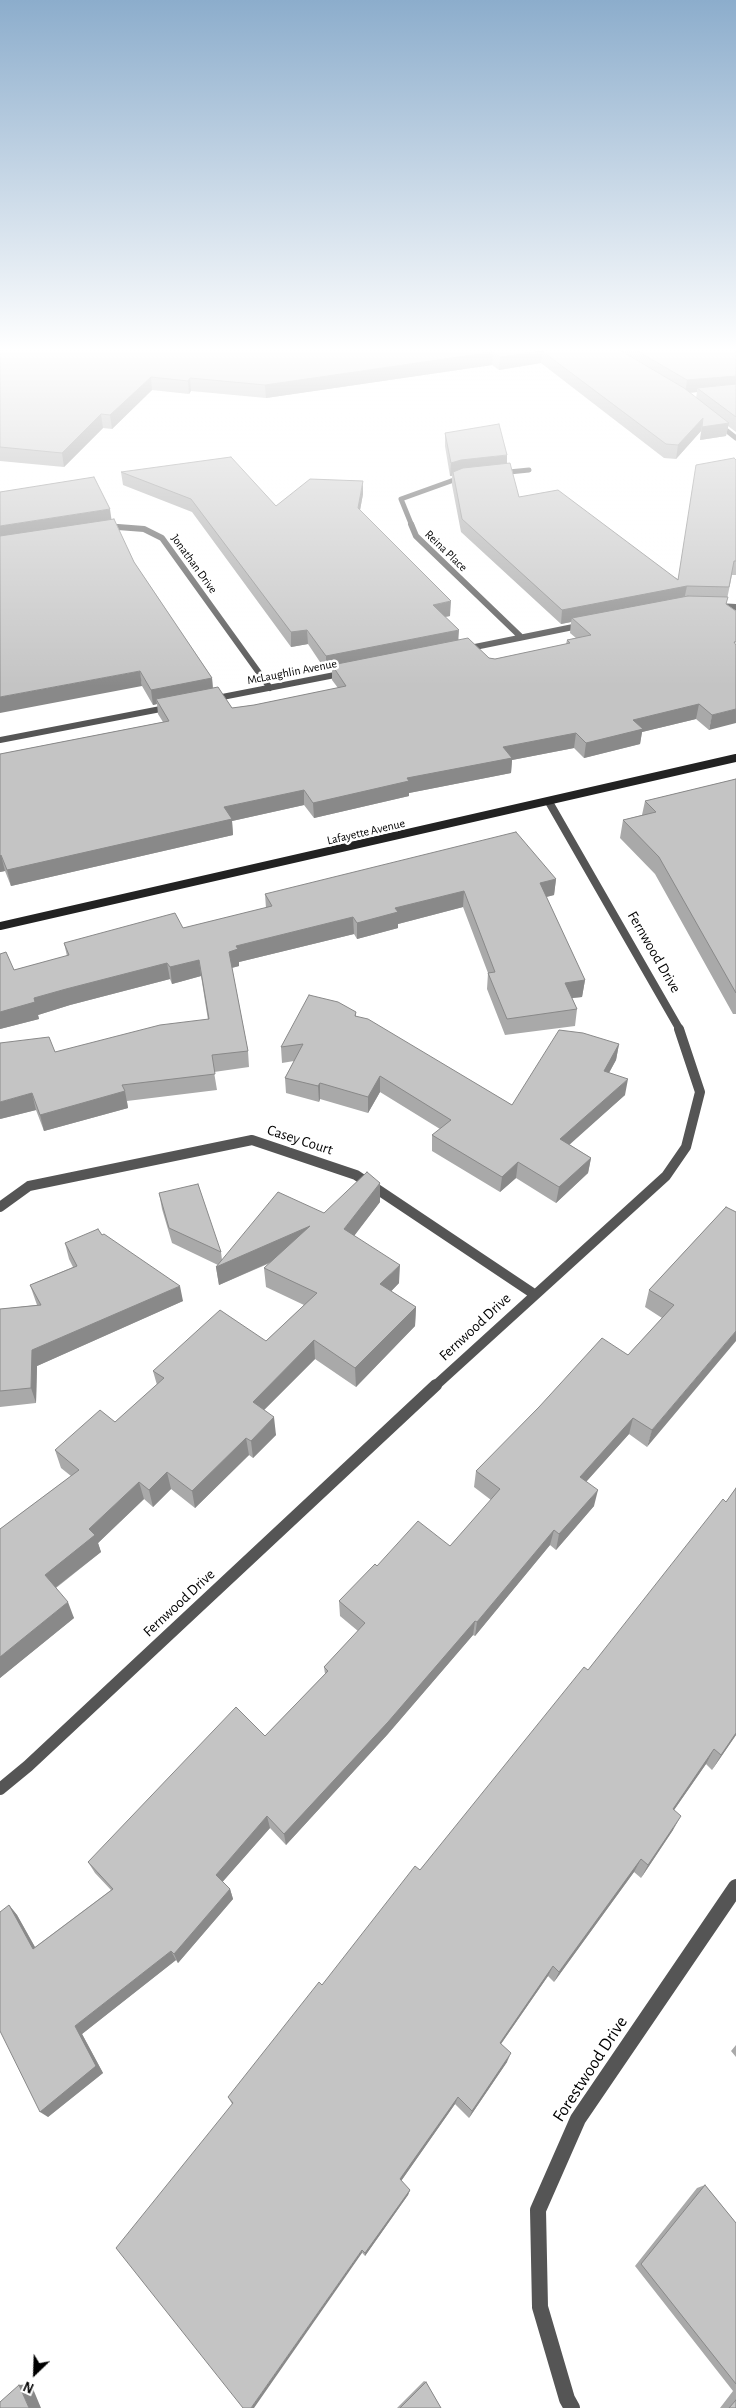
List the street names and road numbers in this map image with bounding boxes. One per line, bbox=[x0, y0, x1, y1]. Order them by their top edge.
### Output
street label: Reina Place bbox=[422, 527, 470, 575]
street label: Jonathan Drive bbox=[168, 532, 220, 596]
street label: McLaughlin Avenue bbox=[246, 656, 338, 688]
street label: Lafayette Avenue bbox=[326, 816, 406, 848]
street label: Fernwood Drive bbox=[623, 908, 685, 996]
street label: Casey Court bbox=[265, 1121, 335, 1159]
street label: Fernwood Drive bbox=[435, 1289, 515, 1365]
street label: Fernwood Drive bbox=[139, 1565, 219, 1641]
street label: Forestwood Drive bbox=[548, 2012, 632, 2126]

